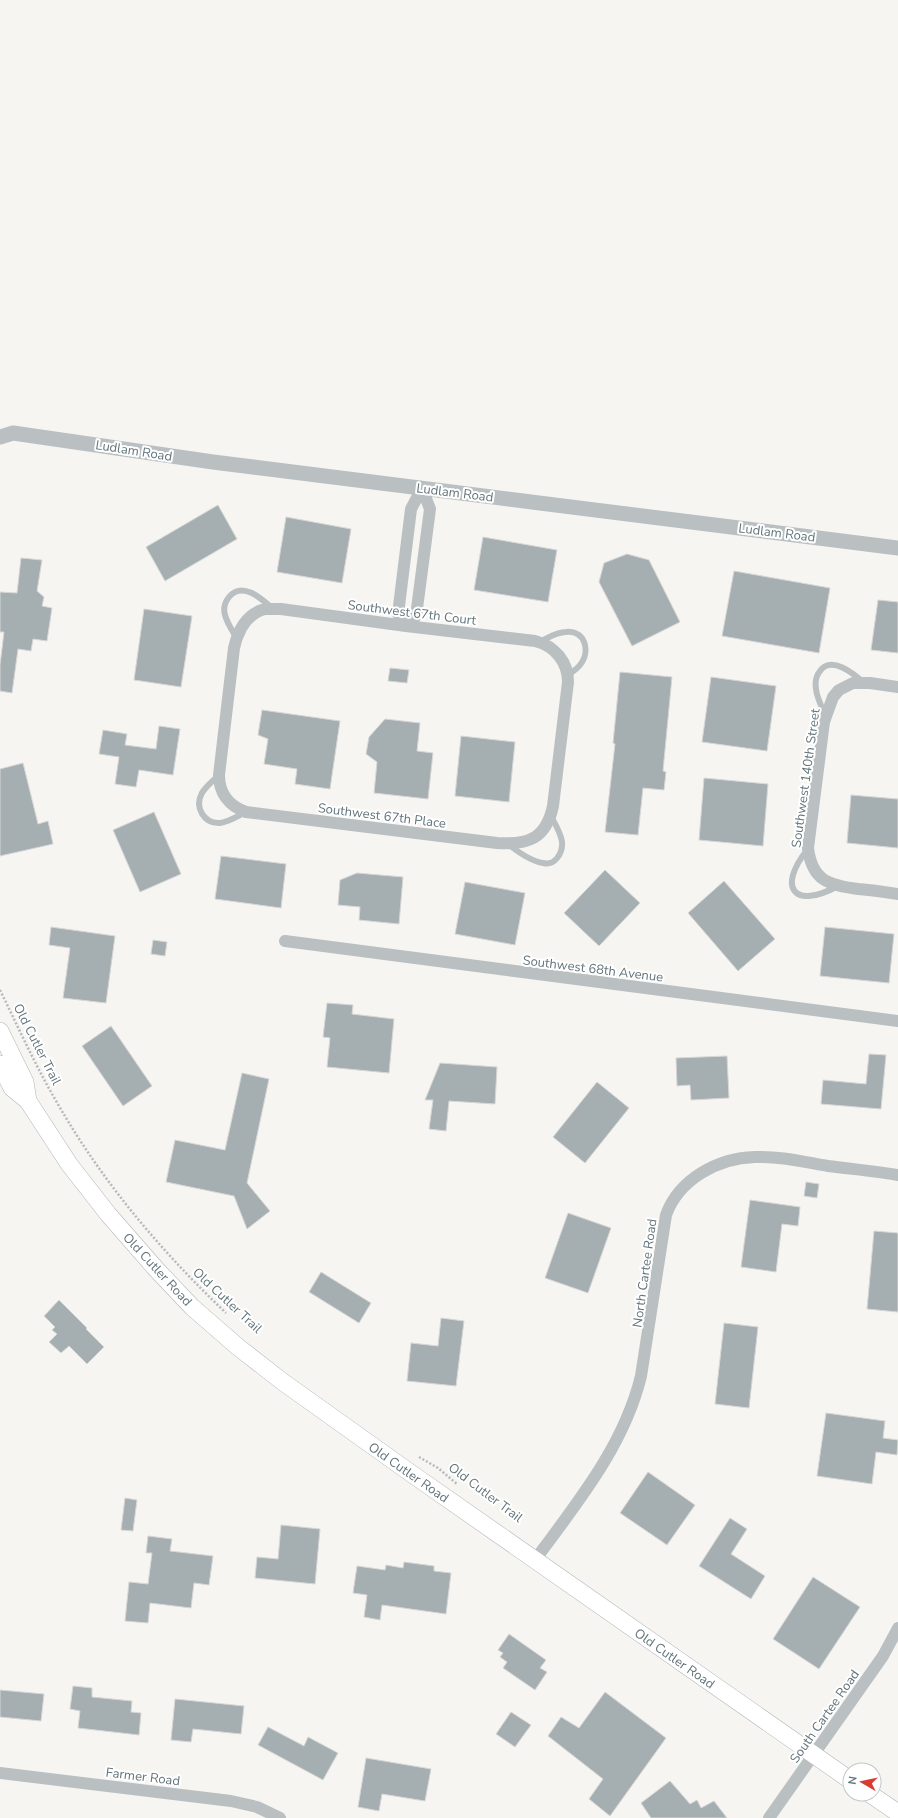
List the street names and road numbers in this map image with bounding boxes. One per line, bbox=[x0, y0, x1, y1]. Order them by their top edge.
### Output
street label: Ludlam Road bbox=[94, 436, 173, 466]
street label: Ludlam Road bbox=[415, 479, 494, 507]
street label: Ludlam Road bbox=[737, 519, 816, 547]
street label: Southwest 67th Court bbox=[347, 596, 478, 630]
street label: Southwest 140th Street bbox=[787, 707, 825, 849]
street label: Southwest 67th Place bbox=[317, 799, 447, 833]
street label: Southwest 68th Avenue bbox=[522, 951, 664, 987]
street label: Old Cutler Trail bbox=[9, 1001, 65, 1088]
street label: North Cartee Road bbox=[628, 1218, 662, 1329]
street label: Old Cutler Road bbox=[119, 1229, 196, 1310]
street label: Old Cutler Trail bbox=[189, 1264, 266, 1338]
street label: Old Cutler Road bbox=[365, 1438, 452, 1507]
street label: Old Cutler Trail bbox=[444, 1459, 526, 1527]
street label: Old Cutler Road bbox=[631, 1624, 718, 1693]
street label: South Cartee Road bbox=[786, 1666, 864, 1767]
street label: Farmer Road bbox=[105, 1764, 181, 1790]

